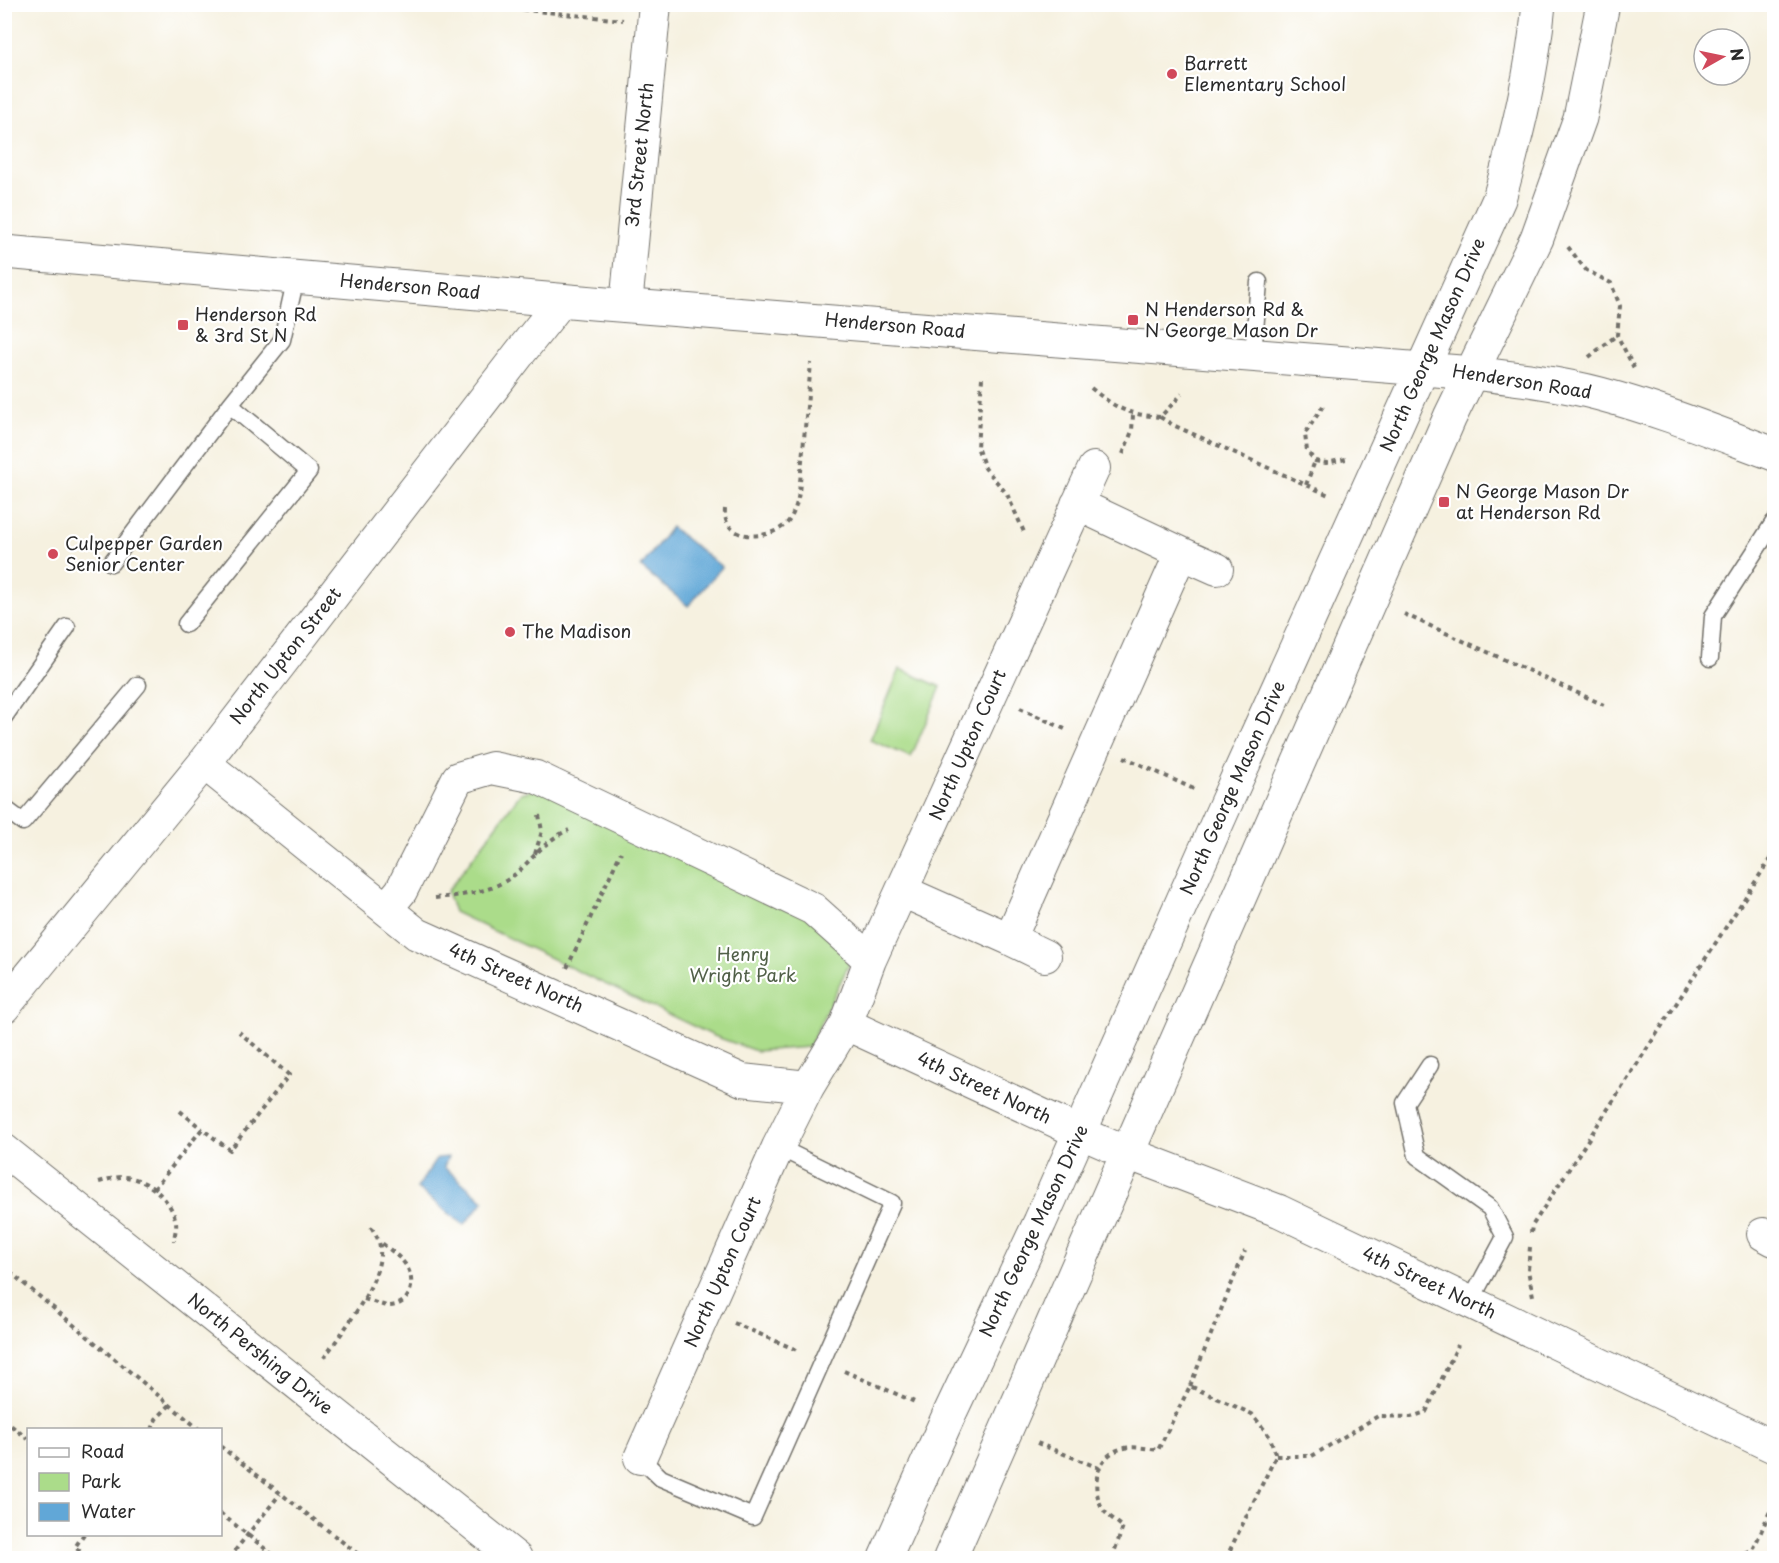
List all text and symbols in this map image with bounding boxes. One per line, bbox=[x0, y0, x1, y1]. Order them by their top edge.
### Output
north arrow bbox=[1692, 27, 1752, 87]
text: N bbox=[1725, 46, 1751, 63]
place label: Barrett Elementary School bbox=[1184, 49, 1346, 97]
marker: Barrett Elementary School bbox=[1165, 67, 1179, 81]
street label: 3rd Street North bbox=[617, 81, 660, 229]
street label: North George Mason Drive bbox=[1372, 233, 1491, 456]
street label: Henderson Road bbox=[339, 266, 481, 305]
place label: N Henderson Rd & N George Mason Dr bbox=[1145, 295, 1319, 343]
place label: Henderson Rd & 3rd St N bbox=[195, 300, 317, 348]
street label: Henderson Road bbox=[824, 305, 966, 344]
marker: N Henderson Rd & N George Mason Dr bbox=[1126, 313, 1140, 327]
marker: Henderson Rd & 3rd St N bbox=[176, 318, 190, 332]
street label: Henderson Road bbox=[1451, 356, 1594, 405]
place label: N George Mason Dr at Henderson Rd bbox=[1456, 477, 1630, 525]
marker: N George Mason Dr at Henderson Rd bbox=[1437, 495, 1451, 509]
place label: Culpepper Garden Senior Center bbox=[65, 529, 223, 577]
marker: Culpepper Garden Senior Center bbox=[46, 547, 60, 561]
street label: North Upton Street bbox=[223, 581, 347, 729]
place label: The Madison bbox=[522, 617, 631, 644]
marker: The Madison bbox=[503, 625, 517, 639]
street label: North Upton Court bbox=[921, 665, 1012, 824]
street label: North George Mason Drive bbox=[1172, 676, 1291, 899]
street label: 4th Street North bbox=[445, 935, 588, 1019]
park label: Henry Wright Park bbox=[689, 940, 797, 988]
street label: 4th Street North bbox=[913, 1044, 1056, 1130]
street label: North George Mason Drive bbox=[971, 1120, 1094, 1341]
street label: North Upton Court bbox=[676, 1192, 767, 1351]
street label: 4th Street North bbox=[1358, 1239, 1501, 1325]
street label: North Pershing Drive bbox=[182, 1286, 339, 1420]
legend bbox=[27, 1428, 222, 1536]
text: Road bbox=[81, 1437, 125, 1464]
text: Park bbox=[81, 1467, 121, 1494]
text: Water bbox=[81, 1497, 136, 1524]

